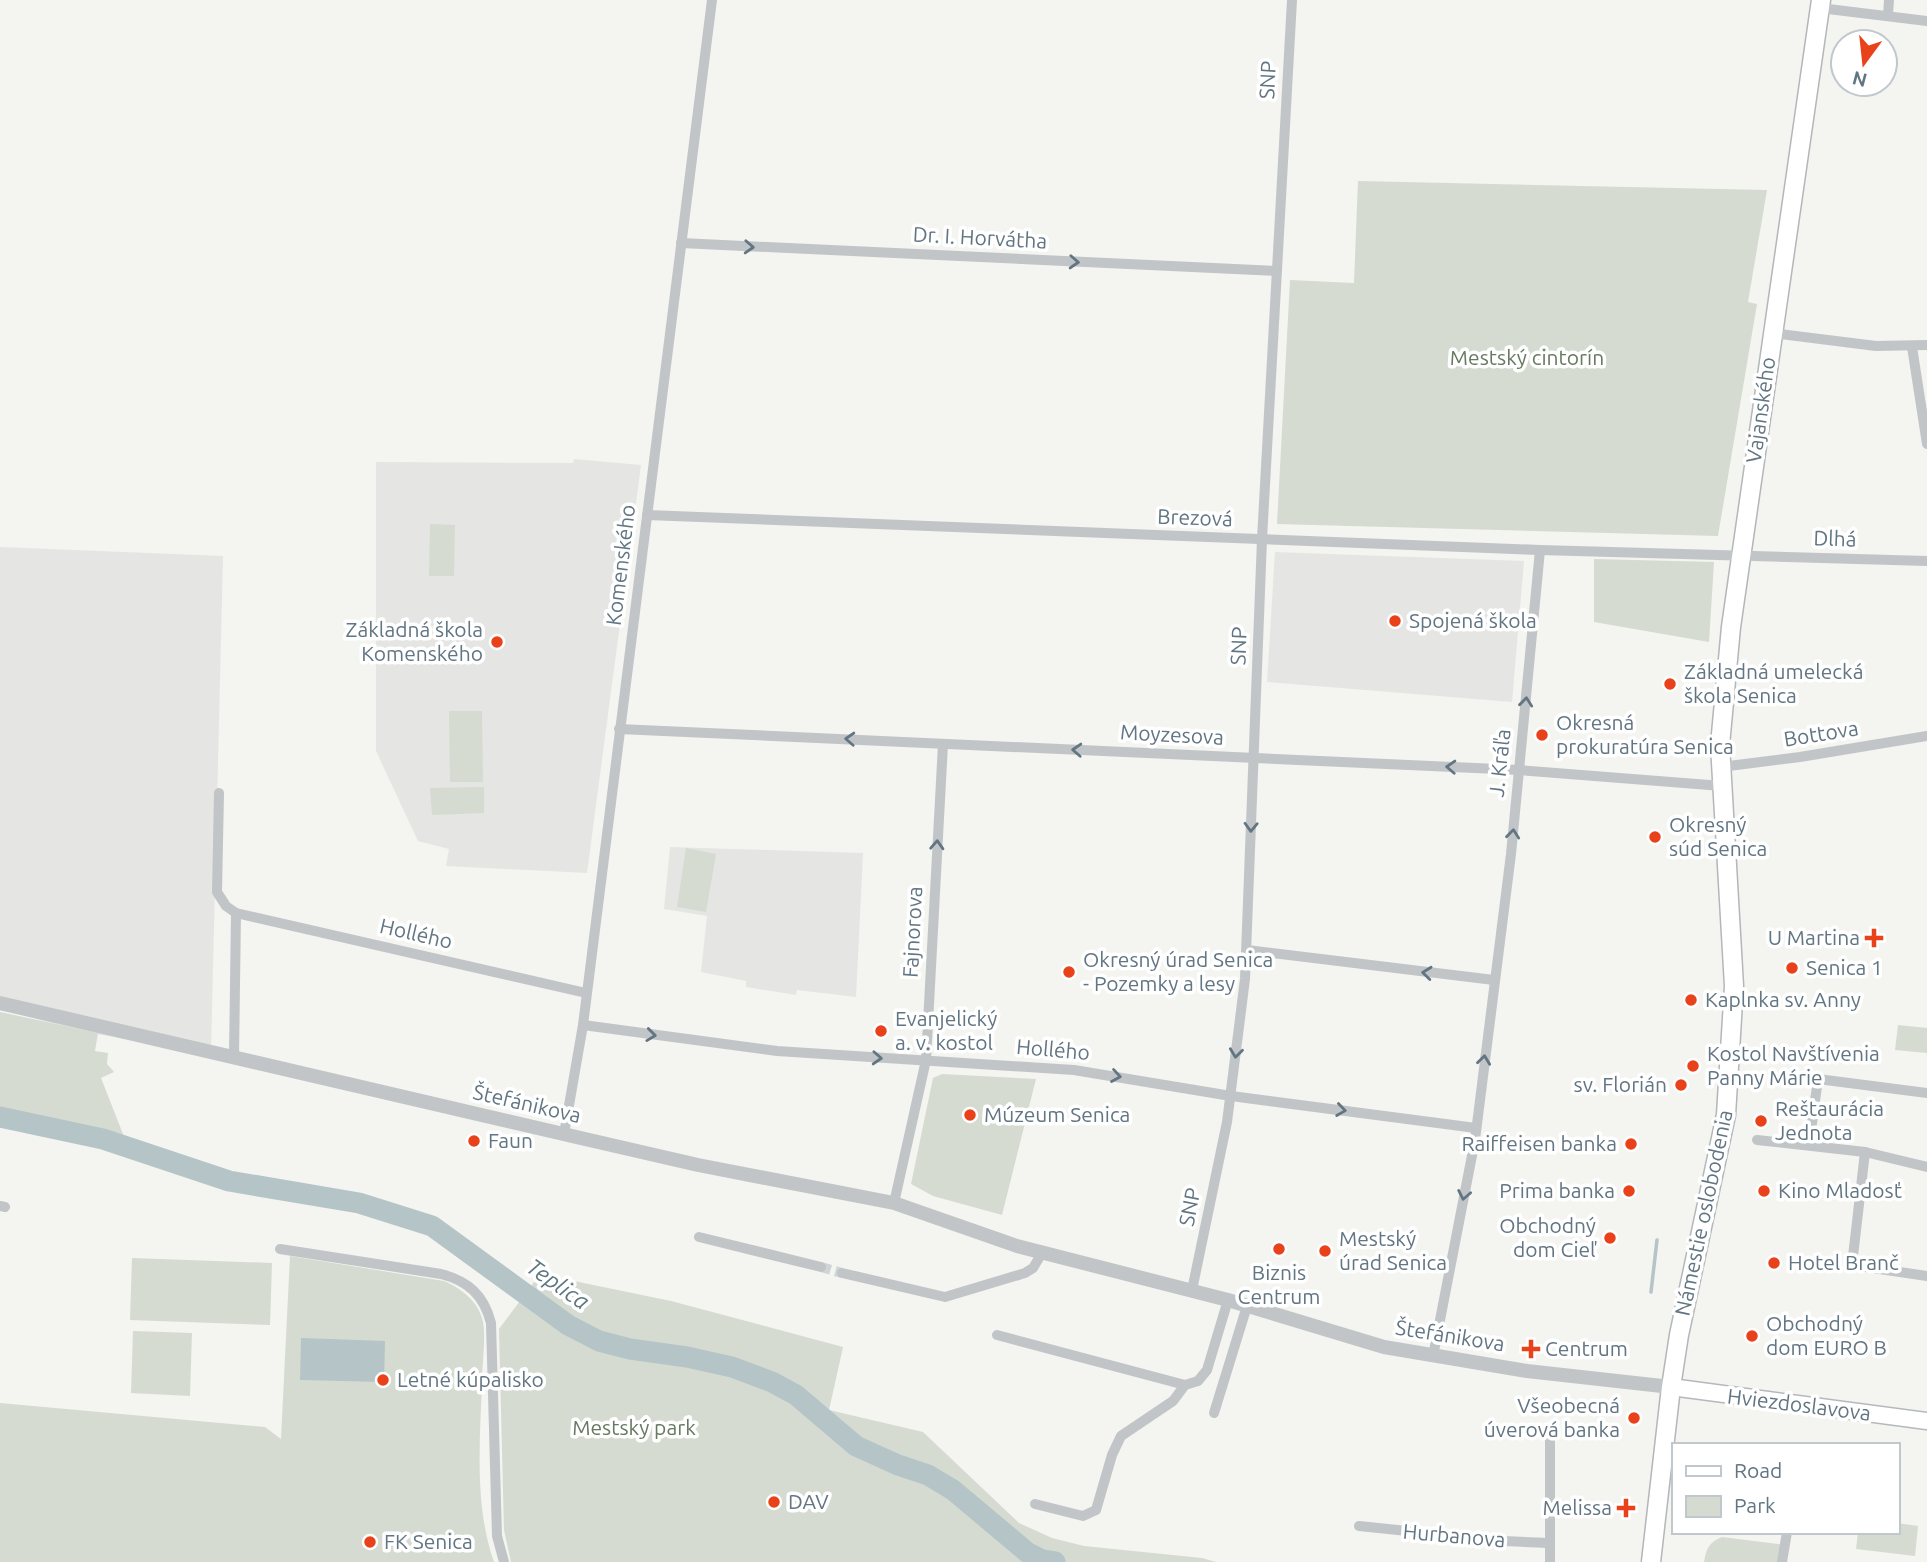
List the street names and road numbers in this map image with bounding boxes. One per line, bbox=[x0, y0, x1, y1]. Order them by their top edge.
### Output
street label: SNP bbox=[1254, 60, 1280, 100]
street label: Dr. I. Horvátha bbox=[912, 221, 1048, 253]
street label: Vajanského bbox=[1741, 355, 1779, 464]
street label: Komenského bbox=[601, 503, 639, 627]
street label: Brezová bbox=[1157, 504, 1233, 530]
street label: Dlhá bbox=[1813, 525, 1857, 551]
street label: SNP bbox=[1225, 626, 1251, 666]
street label: Bottova bbox=[1782, 715, 1860, 751]
street label: Moyzesova bbox=[1119, 719, 1225, 749]
street label: J. Kráľa bbox=[1483, 728, 1515, 798]
street label: Fajnorova bbox=[898, 886, 926, 978]
street label: Hollého bbox=[378, 913, 455, 953]
street label: Hollého bbox=[1015, 1034, 1091, 1064]
street label: Štefánikova bbox=[471, 1079, 584, 1127]
street label: Námestie oslobodenia bbox=[1669, 1108, 1737, 1318]
street label: SNP bbox=[1174, 1186, 1204, 1228]
street label: Štefánikova bbox=[1394, 1315, 1506, 1355]
street label: Hviezdoslavova bbox=[1726, 1383, 1872, 1425]
street label: Hurbanova bbox=[1402, 1519, 1506, 1551]

